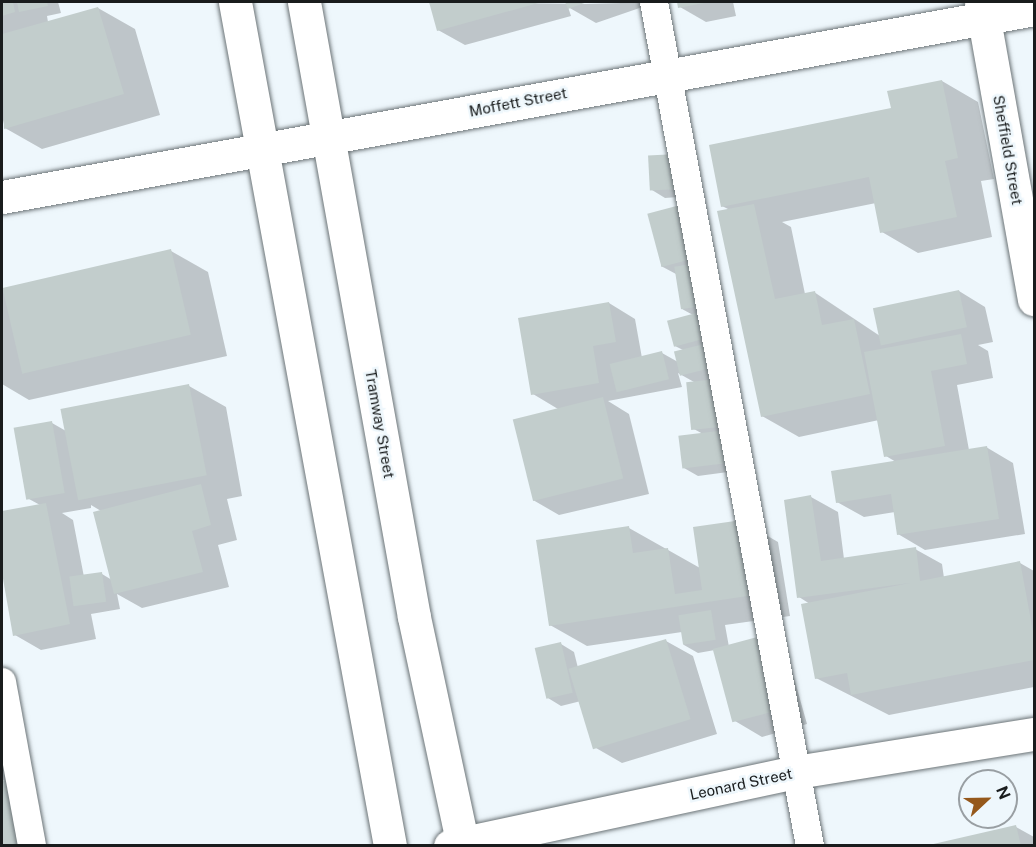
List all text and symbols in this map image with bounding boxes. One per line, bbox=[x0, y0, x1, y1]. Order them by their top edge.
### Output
street label: Moffett Street bbox=[468, 84, 568, 120]
street label: Sheffield Street bbox=[989, 94, 1027, 206]
street label: Tramway Street bbox=[362, 368, 398, 480]
street label: Leonard Street bbox=[688, 764, 794, 804]
north arrow bbox=[958, 769, 1018, 829]
text: N bbox=[992, 783, 1014, 802]

